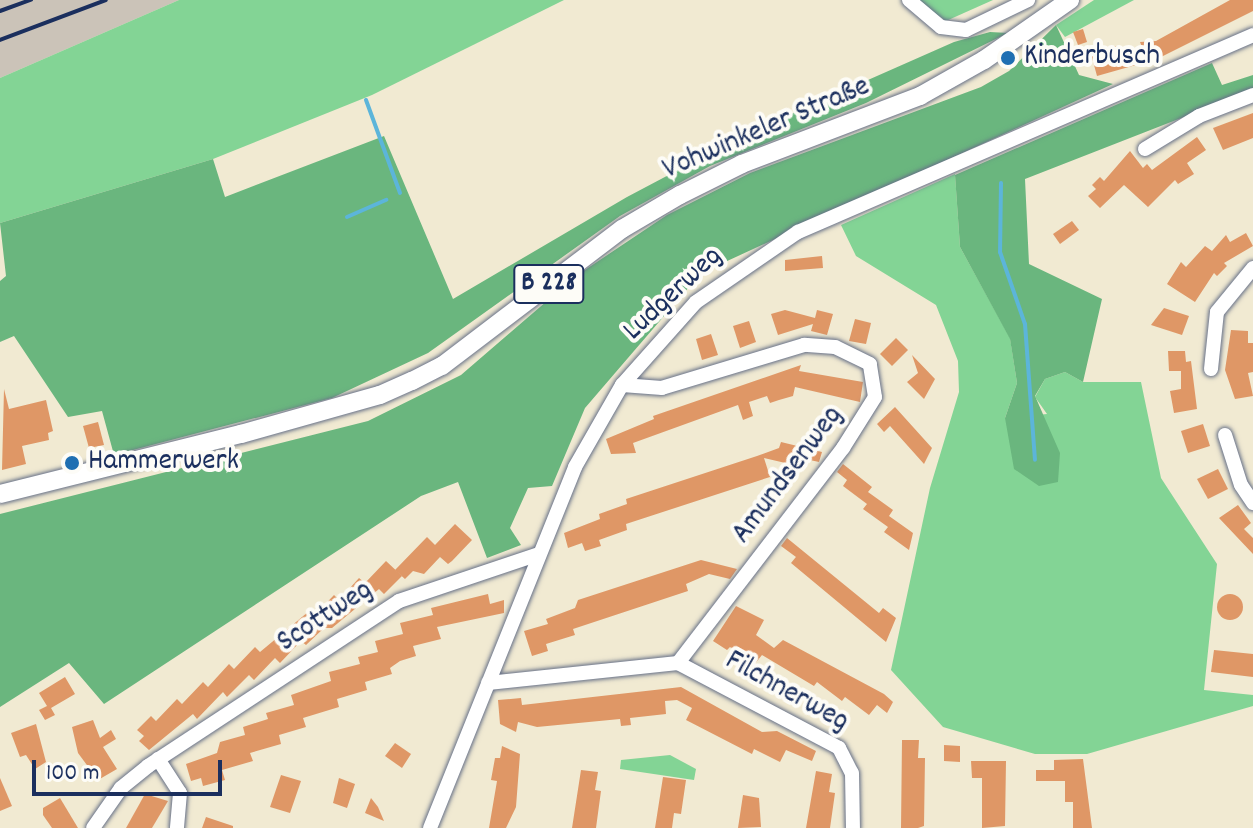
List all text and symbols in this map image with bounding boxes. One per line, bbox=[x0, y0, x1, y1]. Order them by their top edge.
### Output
place label: Kinderbusch bbox=[1024, 40, 1160, 76]
marker: Kinderbusch bbox=[999, 49, 1017, 67]
street label: Vohwinkeler Straße bbox=[658, 70, 876, 190]
street label: Ludgerweg bbox=[617, 240, 731, 350]
road number: B 228 bbox=[513, 260, 585, 308]
street label: Amundsenweg bbox=[726, 400, 852, 552]
place label: Hammerwerk bbox=[88, 445, 239, 481]
marker: Hammerwerk bbox=[63, 454, 81, 472]
street label: Scottweg bbox=[272, 574, 380, 662]
street label: Filchnerweg bbox=[718, 644, 854, 742]
scale bar bbox=[36, 744, 226, 794]
text: 100 m bbox=[46, 757, 99, 791]

